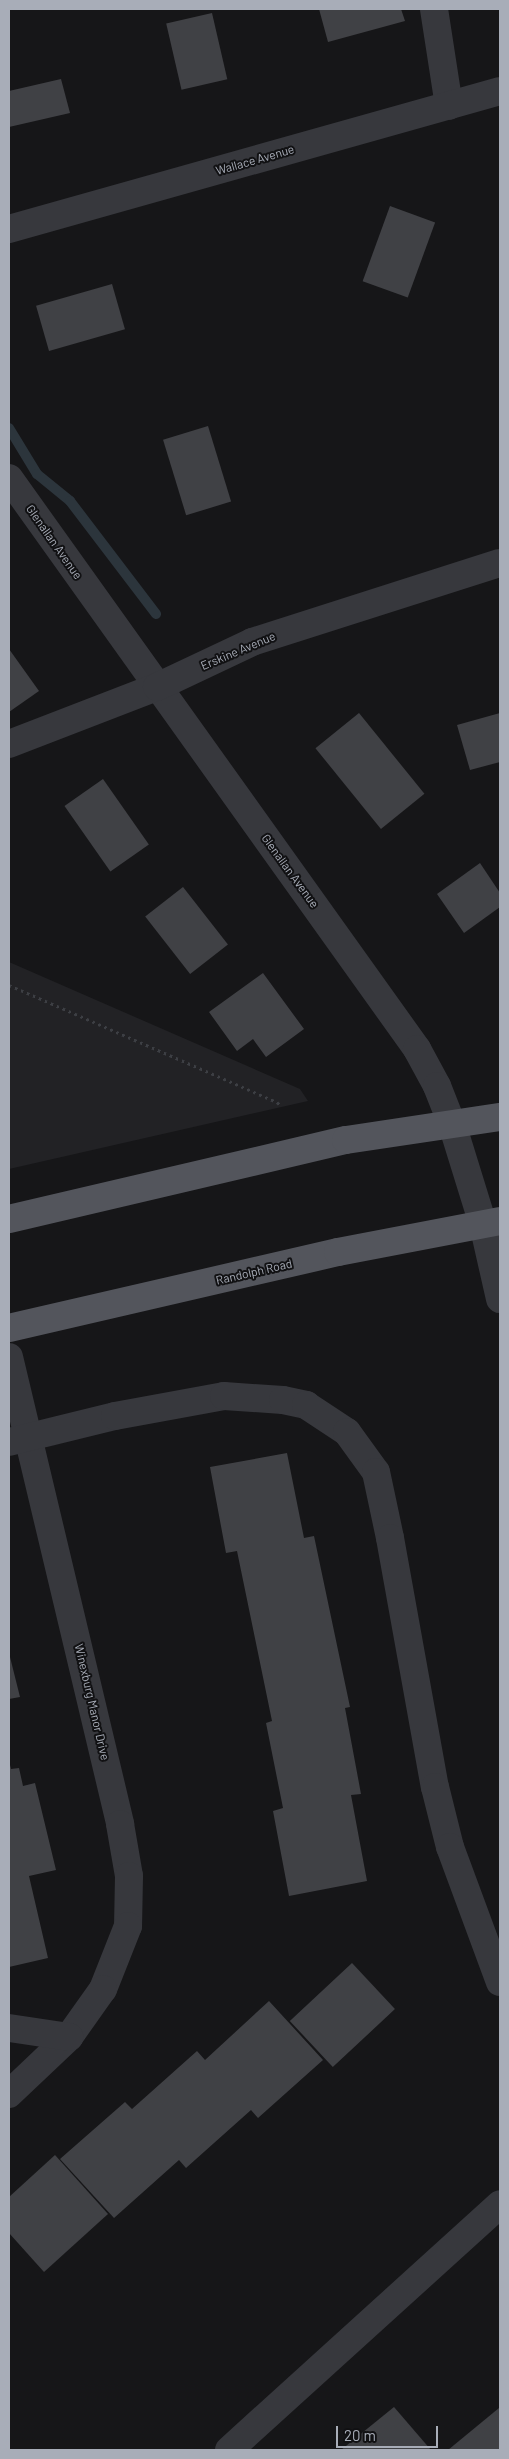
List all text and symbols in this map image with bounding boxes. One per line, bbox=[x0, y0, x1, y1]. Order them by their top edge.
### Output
street label: Wallace Avenue bbox=[214, 142, 296, 178]
street label: Glenallan Avenue bbox=[23, 502, 85, 582]
street label: Erskine Avenue bbox=[198, 629, 278, 673]
street label: Glenallan Avenue bbox=[258, 831, 322, 911]
street label: Randolph Road bbox=[215, 1256, 293, 1288]
street label: Winexburg Manor Drive bbox=[72, 1642, 112, 1762]
scale bar bbox=[339, 2416, 442, 2448]
text: 20 m bbox=[344, 2426, 376, 2444]

